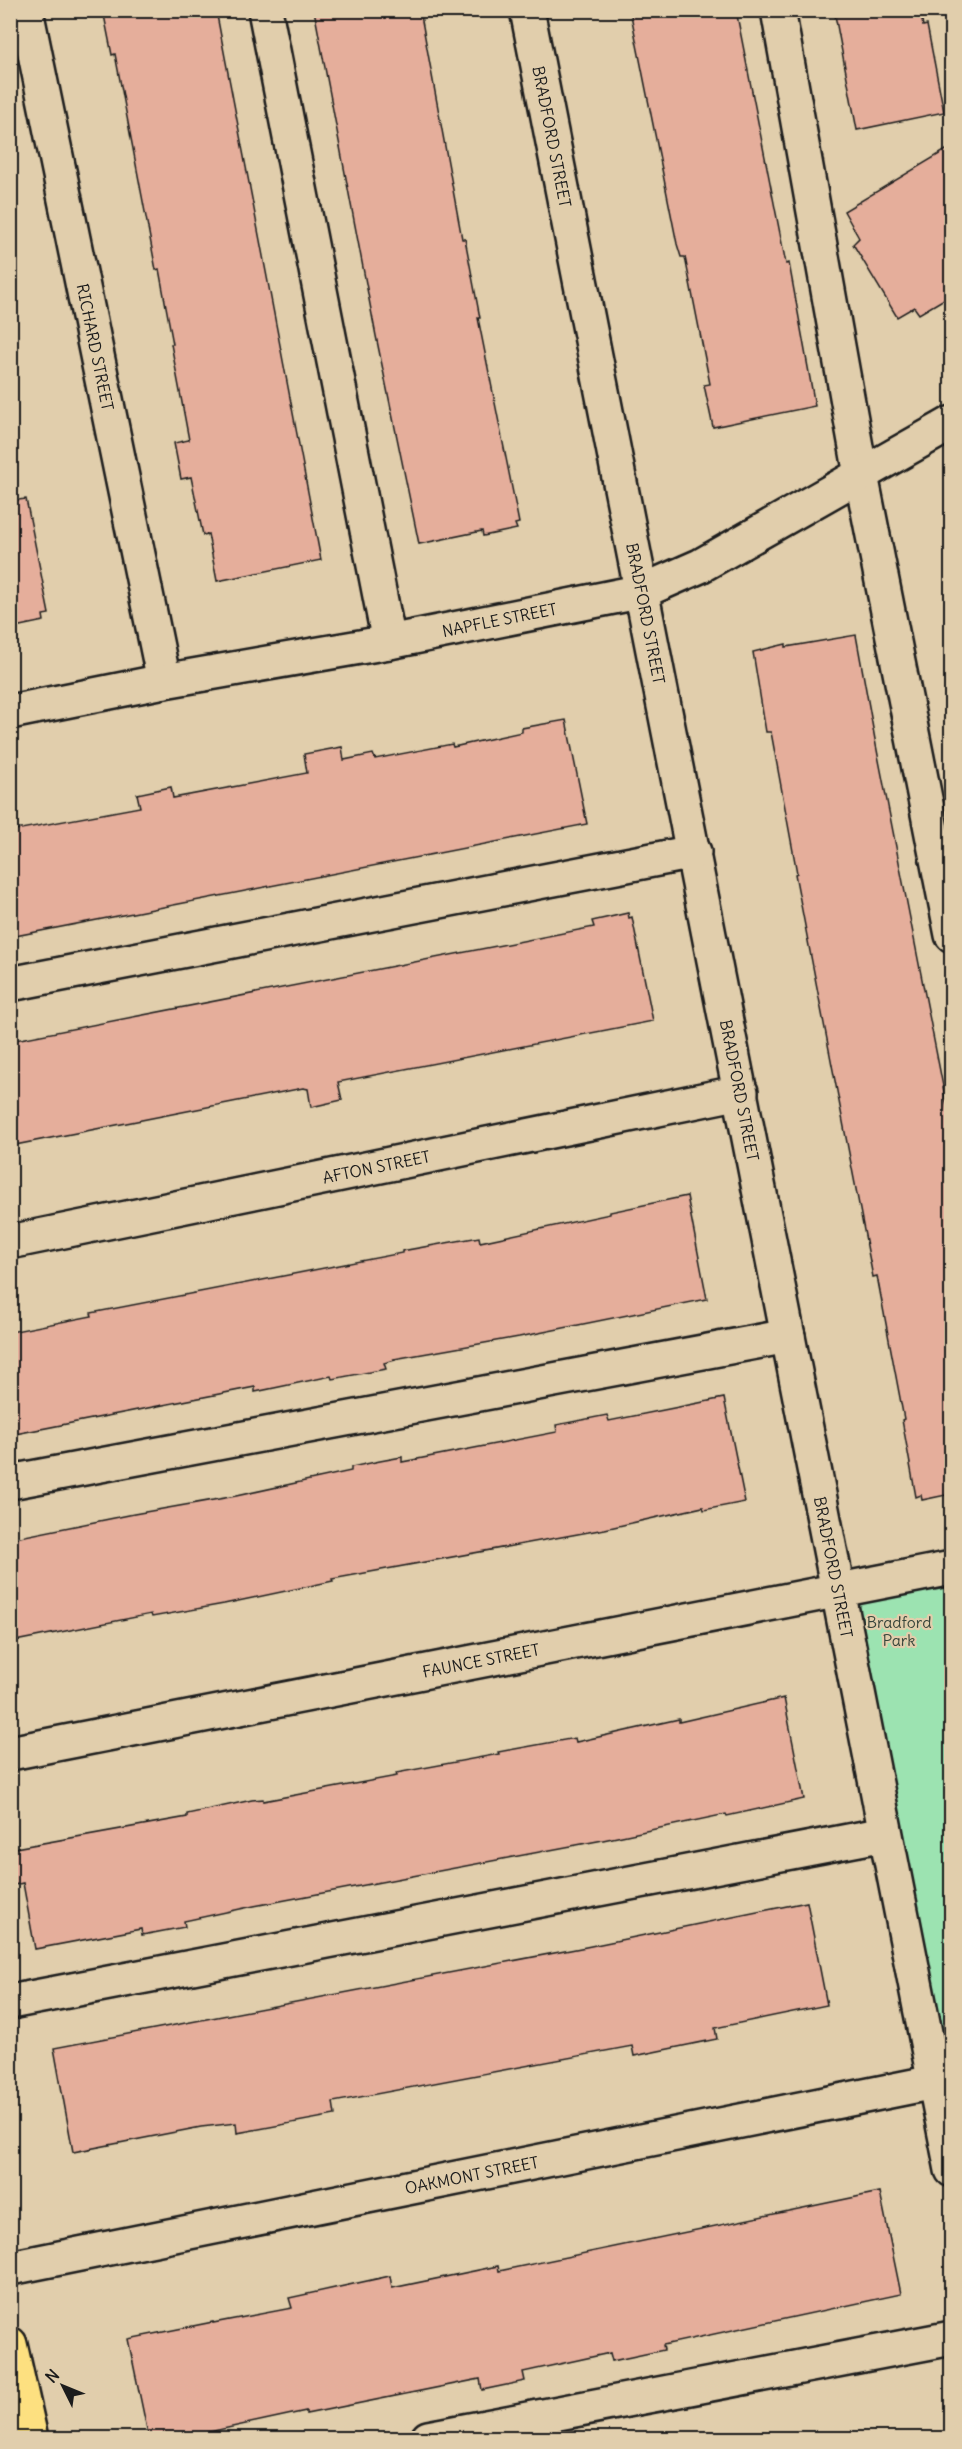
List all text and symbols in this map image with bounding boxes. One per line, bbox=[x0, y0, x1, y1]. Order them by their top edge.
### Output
street label: BRADFORD STREET bbox=[528, 64, 576, 209]
street label: RICHARD STREET bbox=[73, 282, 118, 412]
street label: BRADFORD STREET bbox=[622, 541, 669, 686]
street label: NAPFLE STREET bbox=[440, 599, 558, 641]
street label: BRADFORD STREET bbox=[716, 1018, 763, 1163]
street label: AFTON STREET bbox=[321, 1146, 432, 1188]
street label: BRADFORD STREET bbox=[810, 1495, 857, 1640]
park label: Bradford Park bbox=[866, 1612, 932, 1650]
street label: FAUNCE STREET bbox=[421, 1639, 541, 1682]
street label: OAKMONT STREET bbox=[403, 2152, 540, 2198]
north arrow bbox=[33, 2356, 93, 2416]
text: N bbox=[41, 2365, 63, 2387]

